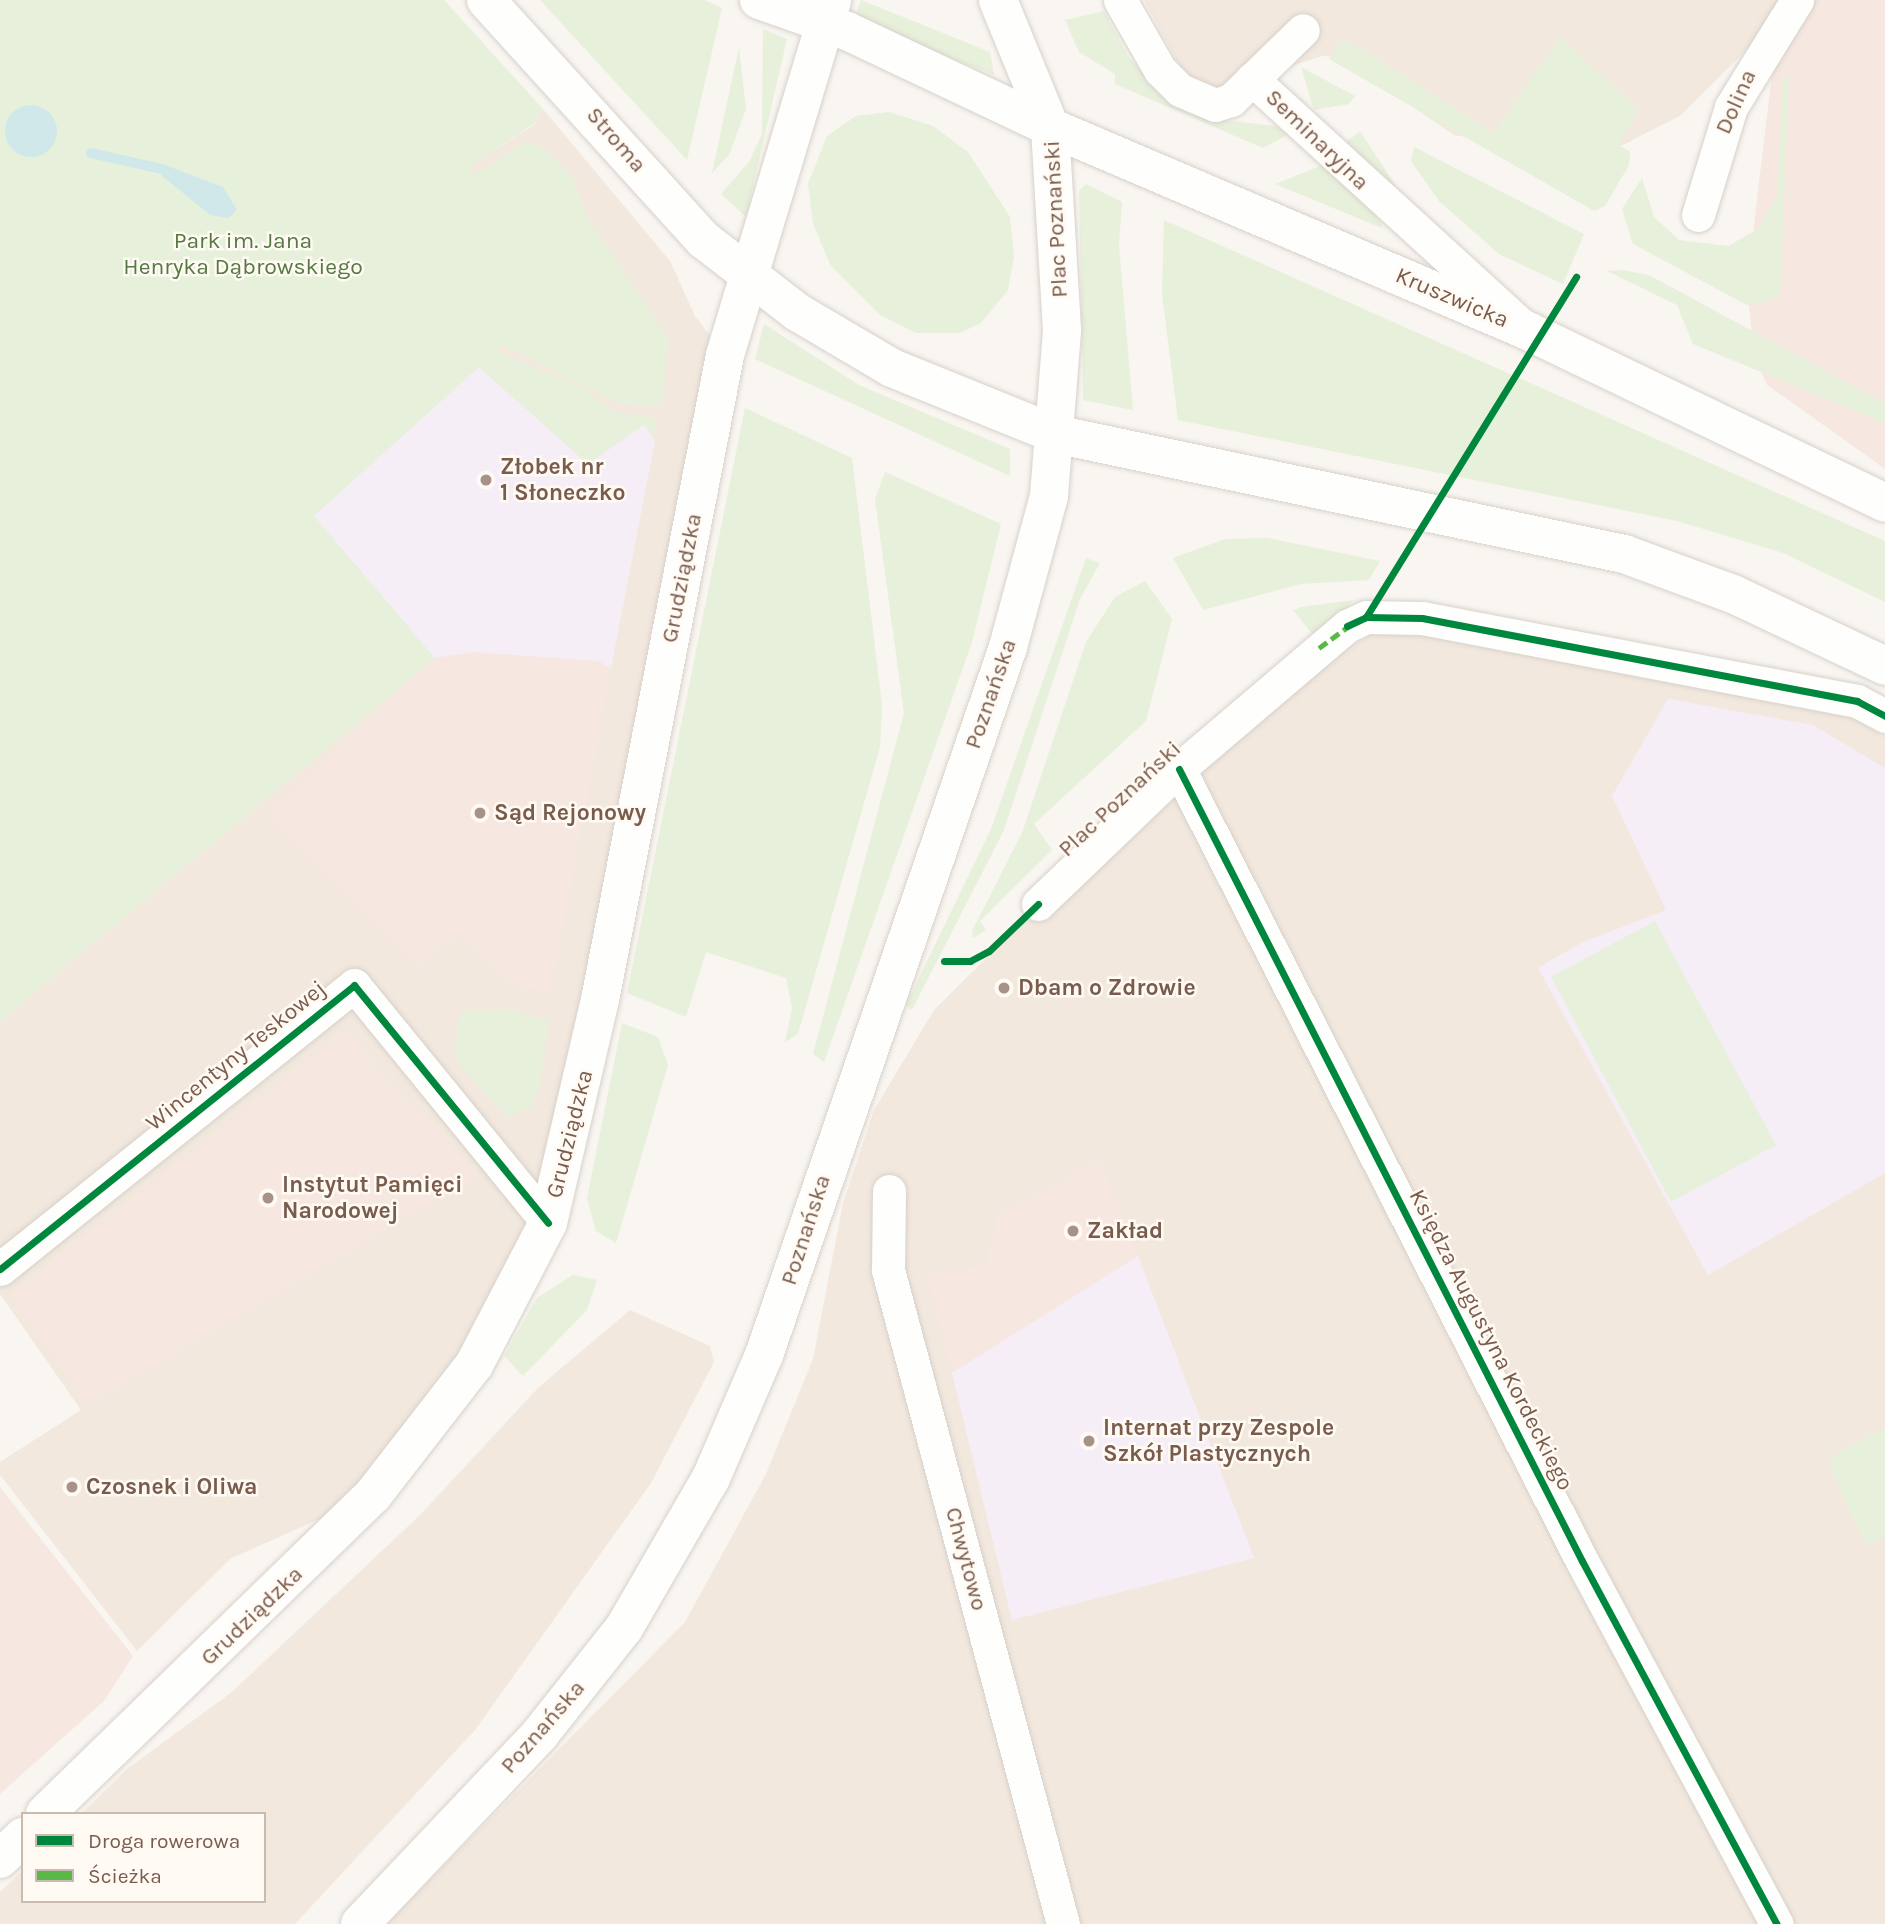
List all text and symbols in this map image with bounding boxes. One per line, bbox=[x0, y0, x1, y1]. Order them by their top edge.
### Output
street label: Dolina bbox=[1710, 66, 1762, 138]
street label: Seminaryjna bbox=[1259, 84, 1375, 196]
street label: Stroma bbox=[580, 102, 652, 178]
street label: Plac Poznański bbox=[1038, 140, 1074, 298]
park label: Park im. Jana Henryka Dąbrowskiego bbox=[123, 227, 363, 281]
street label: Kruszwicka bbox=[1391, 262, 1513, 334]
place label: Złobek nr 1 Słoneczko bbox=[500, 453, 625, 507]
marker: Złobek nr 1 Słoneczko bbox=[478, 472, 494, 488]
street label: Grudziądzka bbox=[656, 511, 708, 645]
street label: Poznańska bbox=[959, 635, 1023, 753]
street label: Plac Poznański bbox=[1053, 735, 1187, 863]
place label: Sąd Rejonowy bbox=[494, 799, 646, 827]
marker: Sąd Rejonowy bbox=[472, 805, 488, 821]
place label: Dbam o Zdrowie bbox=[1018, 974, 1196, 1002]
street label: Wincentyny Teskowej bbox=[141, 975, 331, 1137]
marker: Dbam o Zdrowie bbox=[996, 980, 1012, 996]
street label: Grudziądzka bbox=[541, 1067, 599, 1201]
place label: Instytut Pamięci Narodowej bbox=[282, 1171, 463, 1225]
street label: Poznańska bbox=[775, 1171, 837, 1289]
street label: Księdza Augustyna Kordeckiego bbox=[1403, 1185, 1579, 1495]
marker: Instytut Pamięci Narodowej bbox=[260, 1190, 276, 1206]
place label: Zakład bbox=[1087, 1217, 1163, 1245]
marker: Zakład bbox=[1065, 1223, 1081, 1239]
place label: Internat przy Zespole Szkół Plastycznych bbox=[1103, 1414, 1334, 1468]
marker: Internat przy Zespole Szkół Plastycznych bbox=[1081, 1433, 1097, 1449]
place label: Czosnek i Oliwa bbox=[86, 1473, 258, 1501]
marker: Czosnek i Oliwa bbox=[64, 1479, 80, 1495]
street label: Chwytowo bbox=[939, 1504, 993, 1614]
street label: Grudziądzka bbox=[195, 1560, 309, 1672]
street label: Poznańska bbox=[495, 1675, 591, 1779]
legend bbox=[21, 1812, 266, 1903]
text: Droga rowerowa bbox=[88, 1829, 240, 1853]
text: Ścieżka bbox=[88, 1864, 162, 1888]

